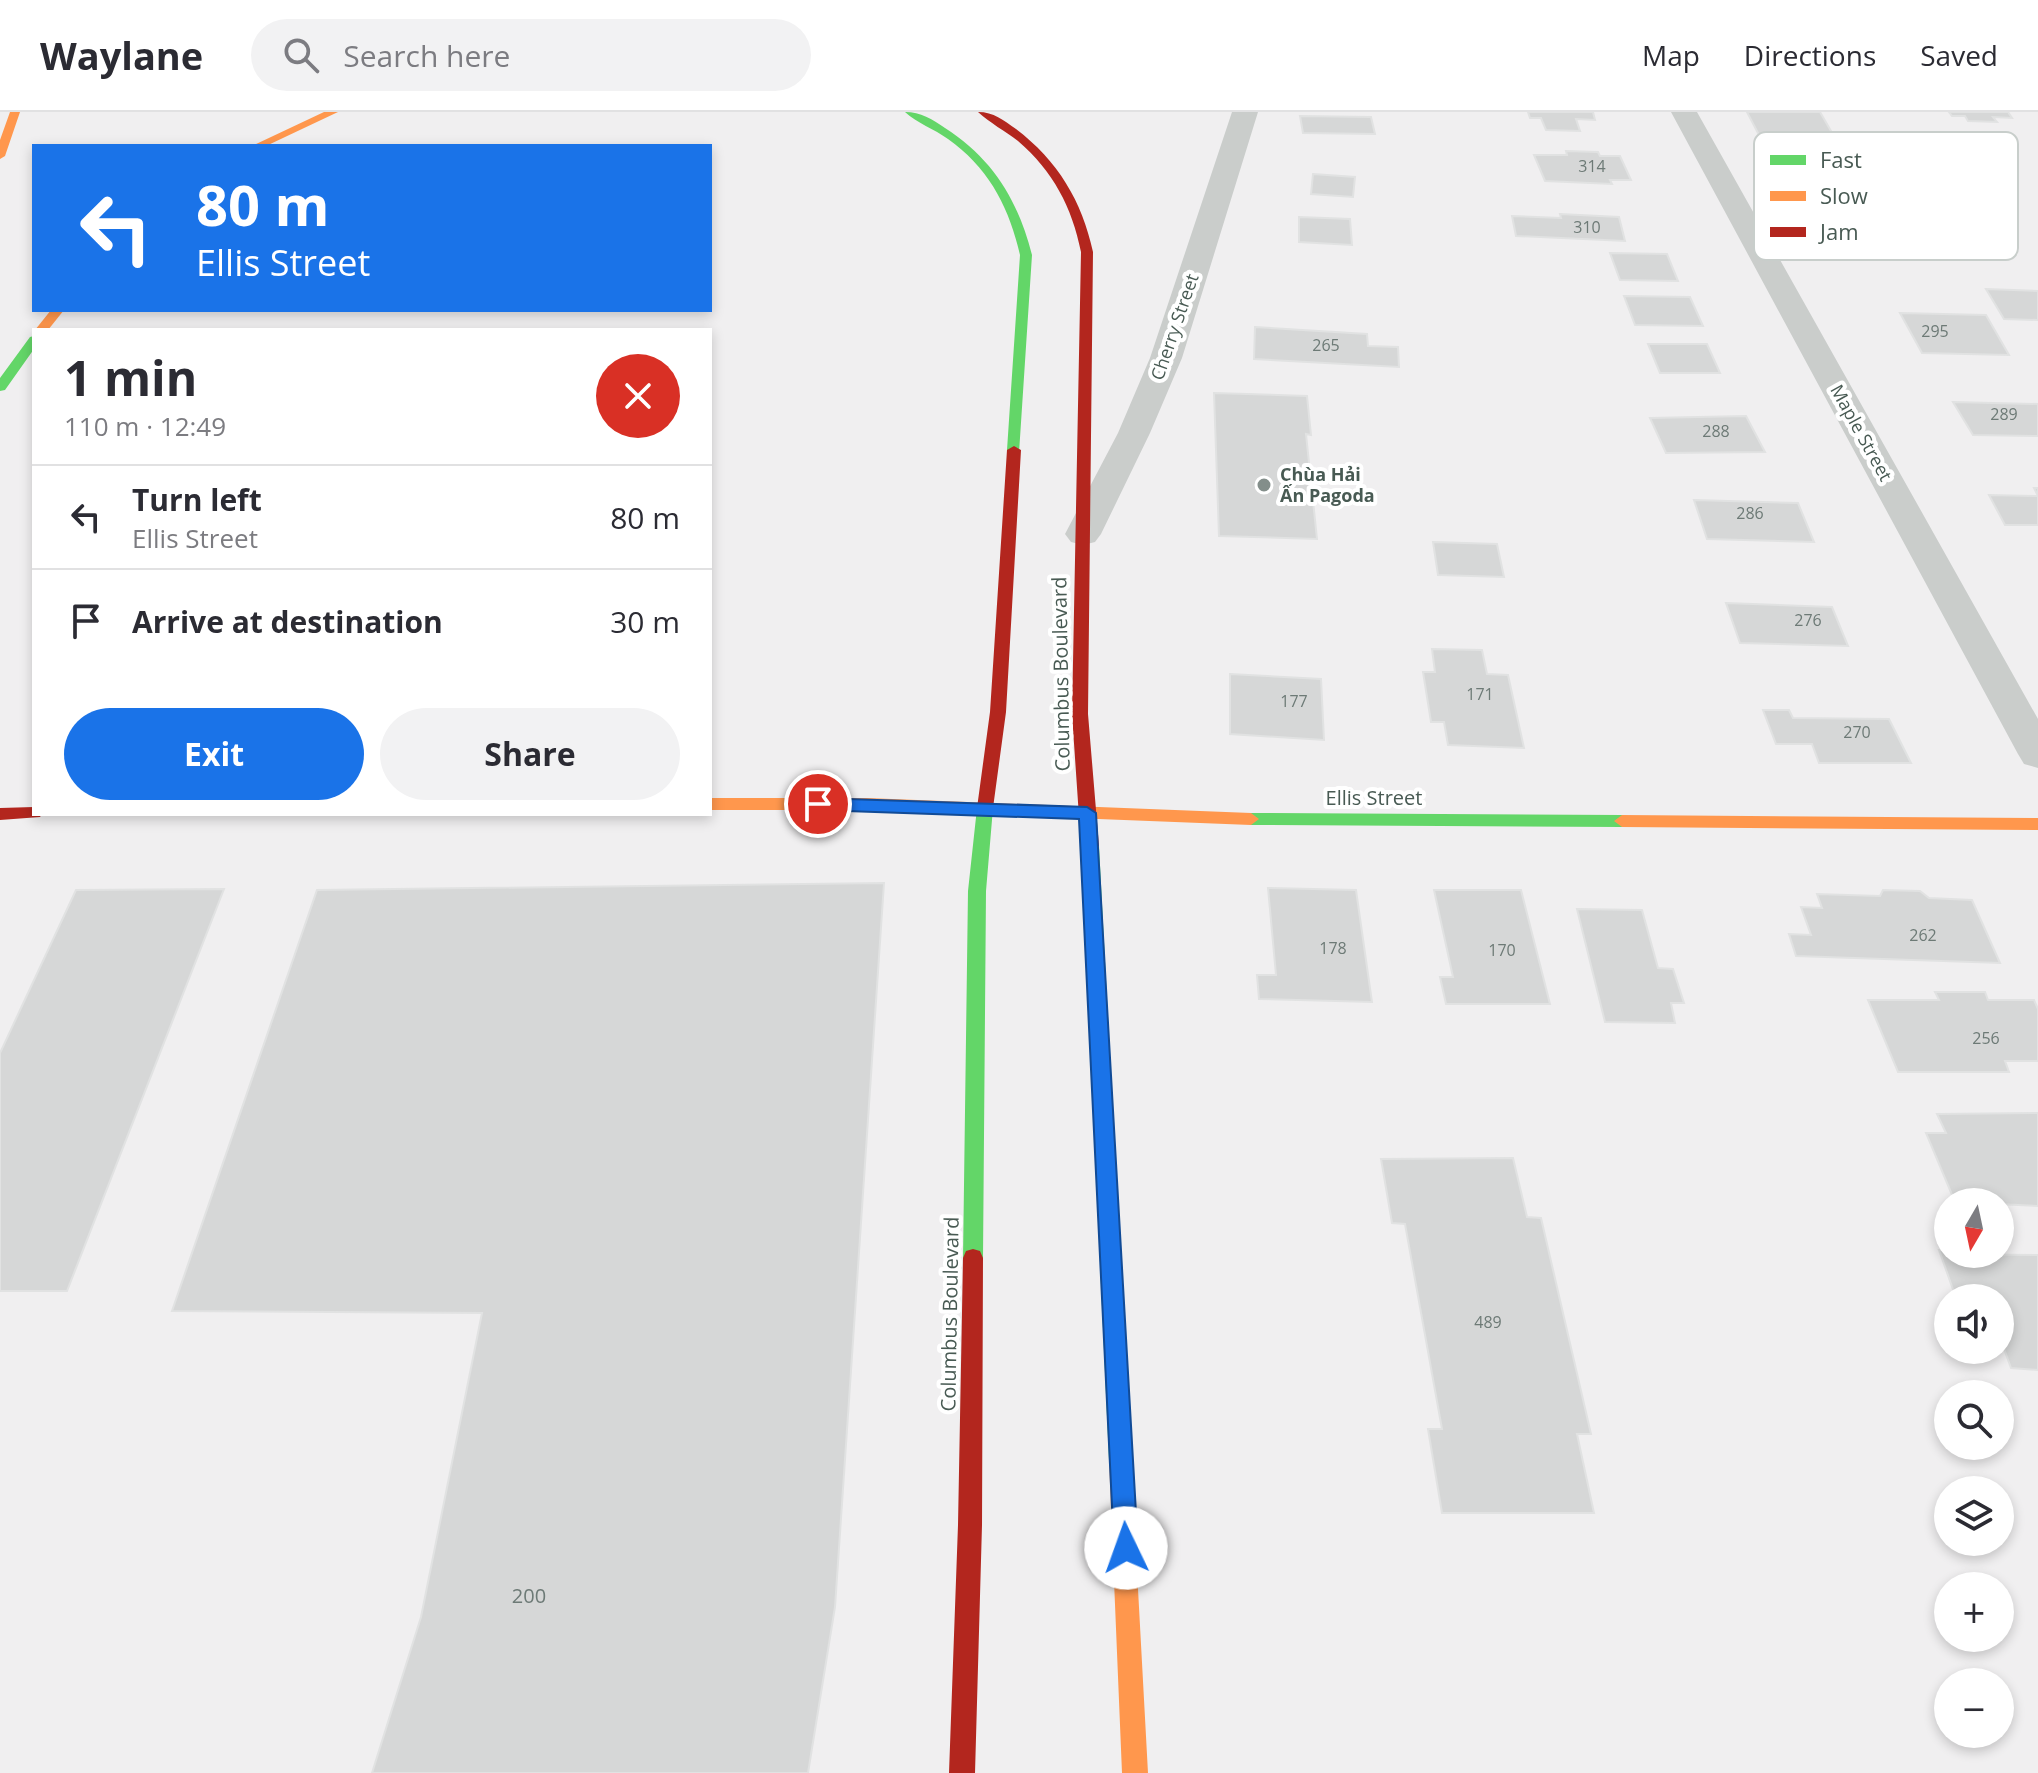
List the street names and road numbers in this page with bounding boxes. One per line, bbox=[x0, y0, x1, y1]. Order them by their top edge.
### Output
street label: Cherry Street bbox=[1145, 270, 1203, 383]
street label: Maple Street bbox=[1825, 380, 1898, 485]
street label: Columbus Boulevard bbox=[1045, 576, 1076, 772]
street label: Ellis Street bbox=[1326, 784, 1422, 811]
street label: Columbus Boulevard bbox=[934, 1216, 965, 1412]

